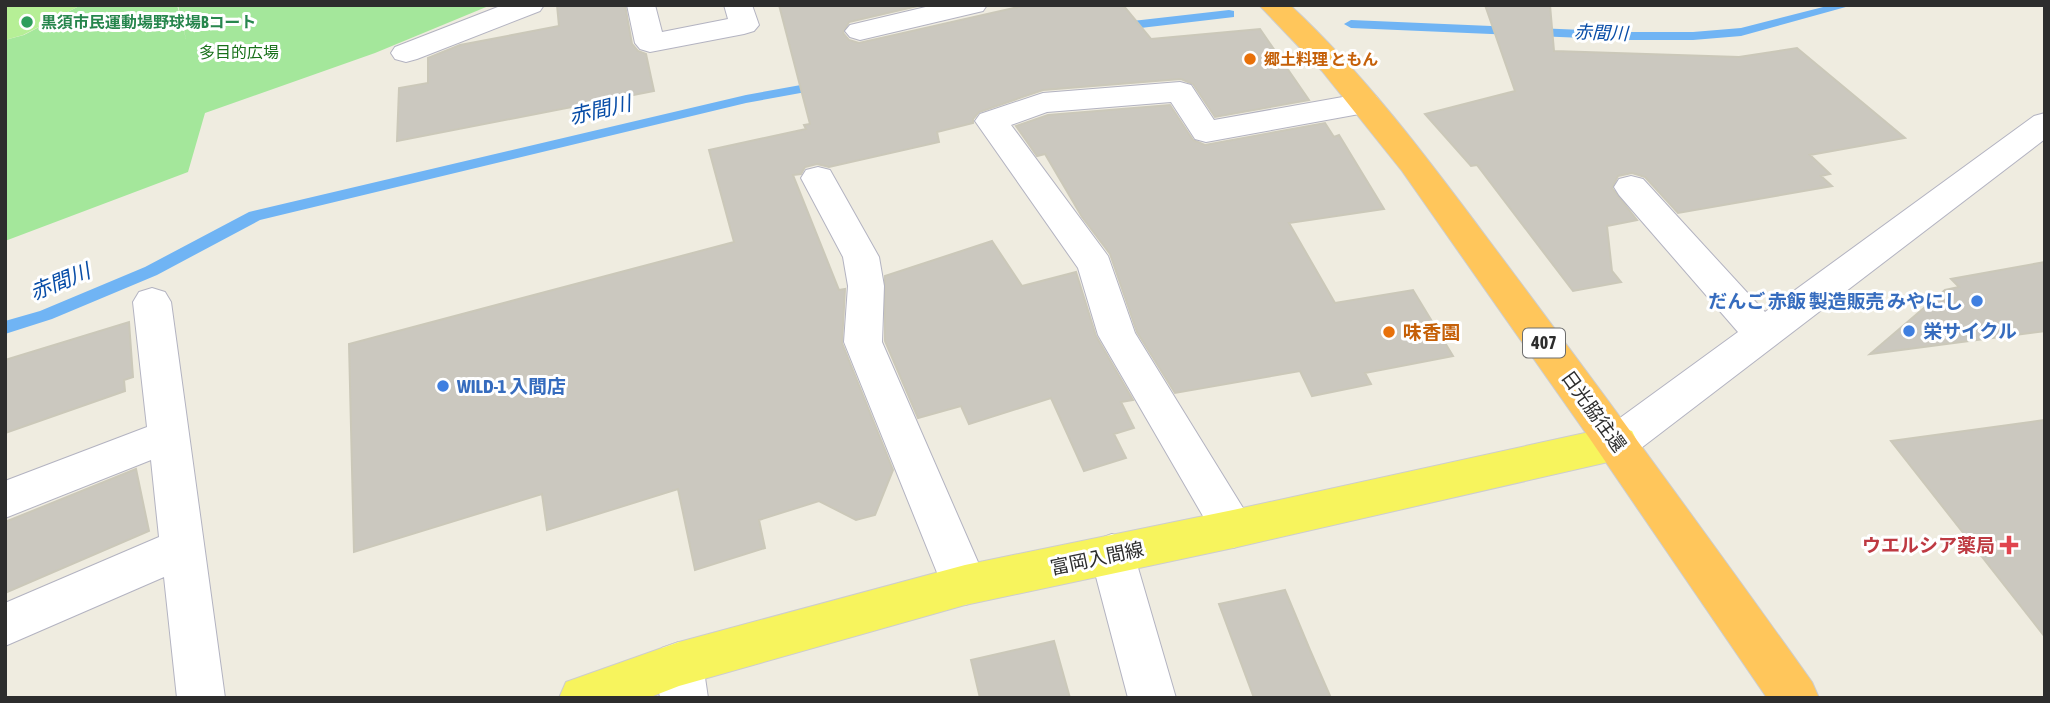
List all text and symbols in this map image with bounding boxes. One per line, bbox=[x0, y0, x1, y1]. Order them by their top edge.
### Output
place label: 黒須市民運動場野球場Bコート bbox=[41, 13, 257, 31]
marker: 黒須市民運動場野球場Bコート bbox=[19, 14, 35, 30]
water label: 赤間川 bbox=[1574, 21, 1630, 44]
park label: 多目的広場 bbox=[199, 43, 279, 61]
place label: 郷土料理 ともん bbox=[1264, 50, 1378, 68]
marker: 郷土料理 ともん bbox=[1242, 51, 1258, 67]
water label: 赤間川 bbox=[566, 90, 635, 128]
water label: 赤間川 bbox=[26, 257, 95, 304]
place label: だんご 赤飯 製造販売 みやにし bbox=[1708, 290, 1963, 312]
marker: だんご 赤飯 製造販売 みやにし bbox=[1969, 293, 1985, 309]
place label: 栄サイクル bbox=[1923, 320, 2017, 342]
place label: 味香園 bbox=[1403, 321, 1460, 343]
marker: 栄サイクル bbox=[1901, 323, 1917, 339]
marker: 味香園 bbox=[1381, 324, 1397, 340]
road number: 407 bbox=[1523, 328, 1565, 358]
street label: 日光脇往還 bbox=[1557, 366, 1631, 456]
place label: WILD-1 入間店 bbox=[456, 375, 566, 397]
marker: WILD-1 入間店 bbox=[435, 378, 451, 394]
place label: ウエルシア薬局 bbox=[1862, 534, 1995, 556]
street label: 富岡入間線 bbox=[1048, 537, 1146, 579]
marker: ウエルシア薬局 bbox=[2001, 537, 2017, 553]

